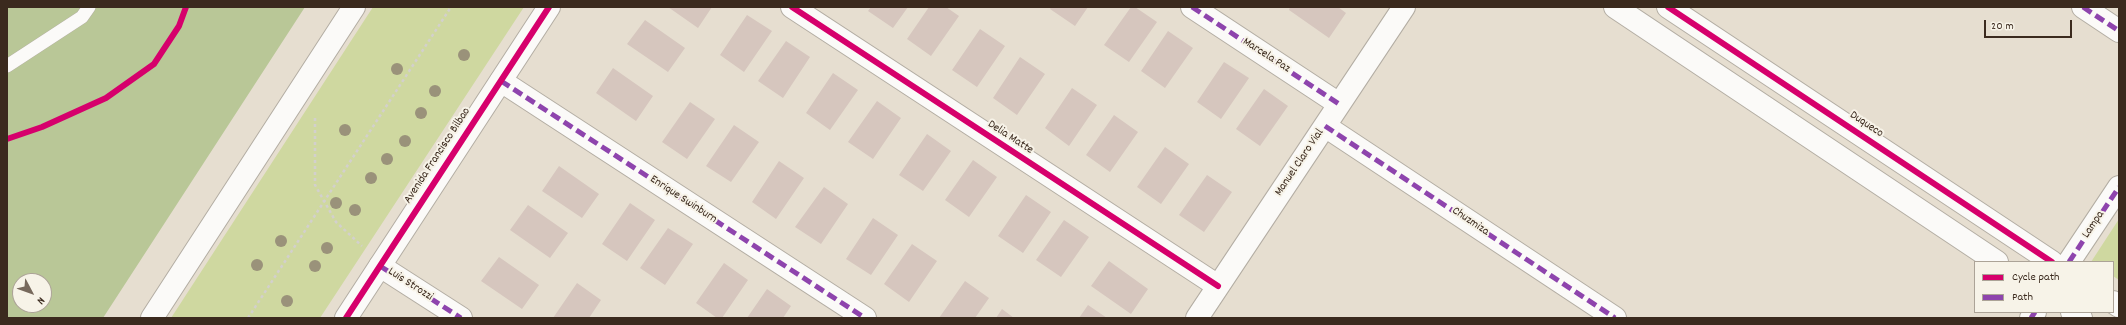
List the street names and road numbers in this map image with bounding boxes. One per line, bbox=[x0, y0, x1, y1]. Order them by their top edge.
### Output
street label: Marcela Paz bbox=[1239, 35, 1293, 77]
street label: Avenida Francisco Bilbao bbox=[402, 105, 474, 207]
street label: Duqueco bbox=[1847, 109, 1885, 141]
street label: Delia Matte bbox=[984, 118, 1036, 158]
street label: Manuel Claro Vial bbox=[1272, 127, 1328, 199]
street label: Enrique Swinburn bbox=[647, 173, 719, 227]
street label: Chuzmiza bbox=[1449, 204, 1491, 240]
street label: Lampa bbox=[2080, 209, 2108, 241]
street label: Luis Strozzi bbox=[385, 265, 435, 305]

